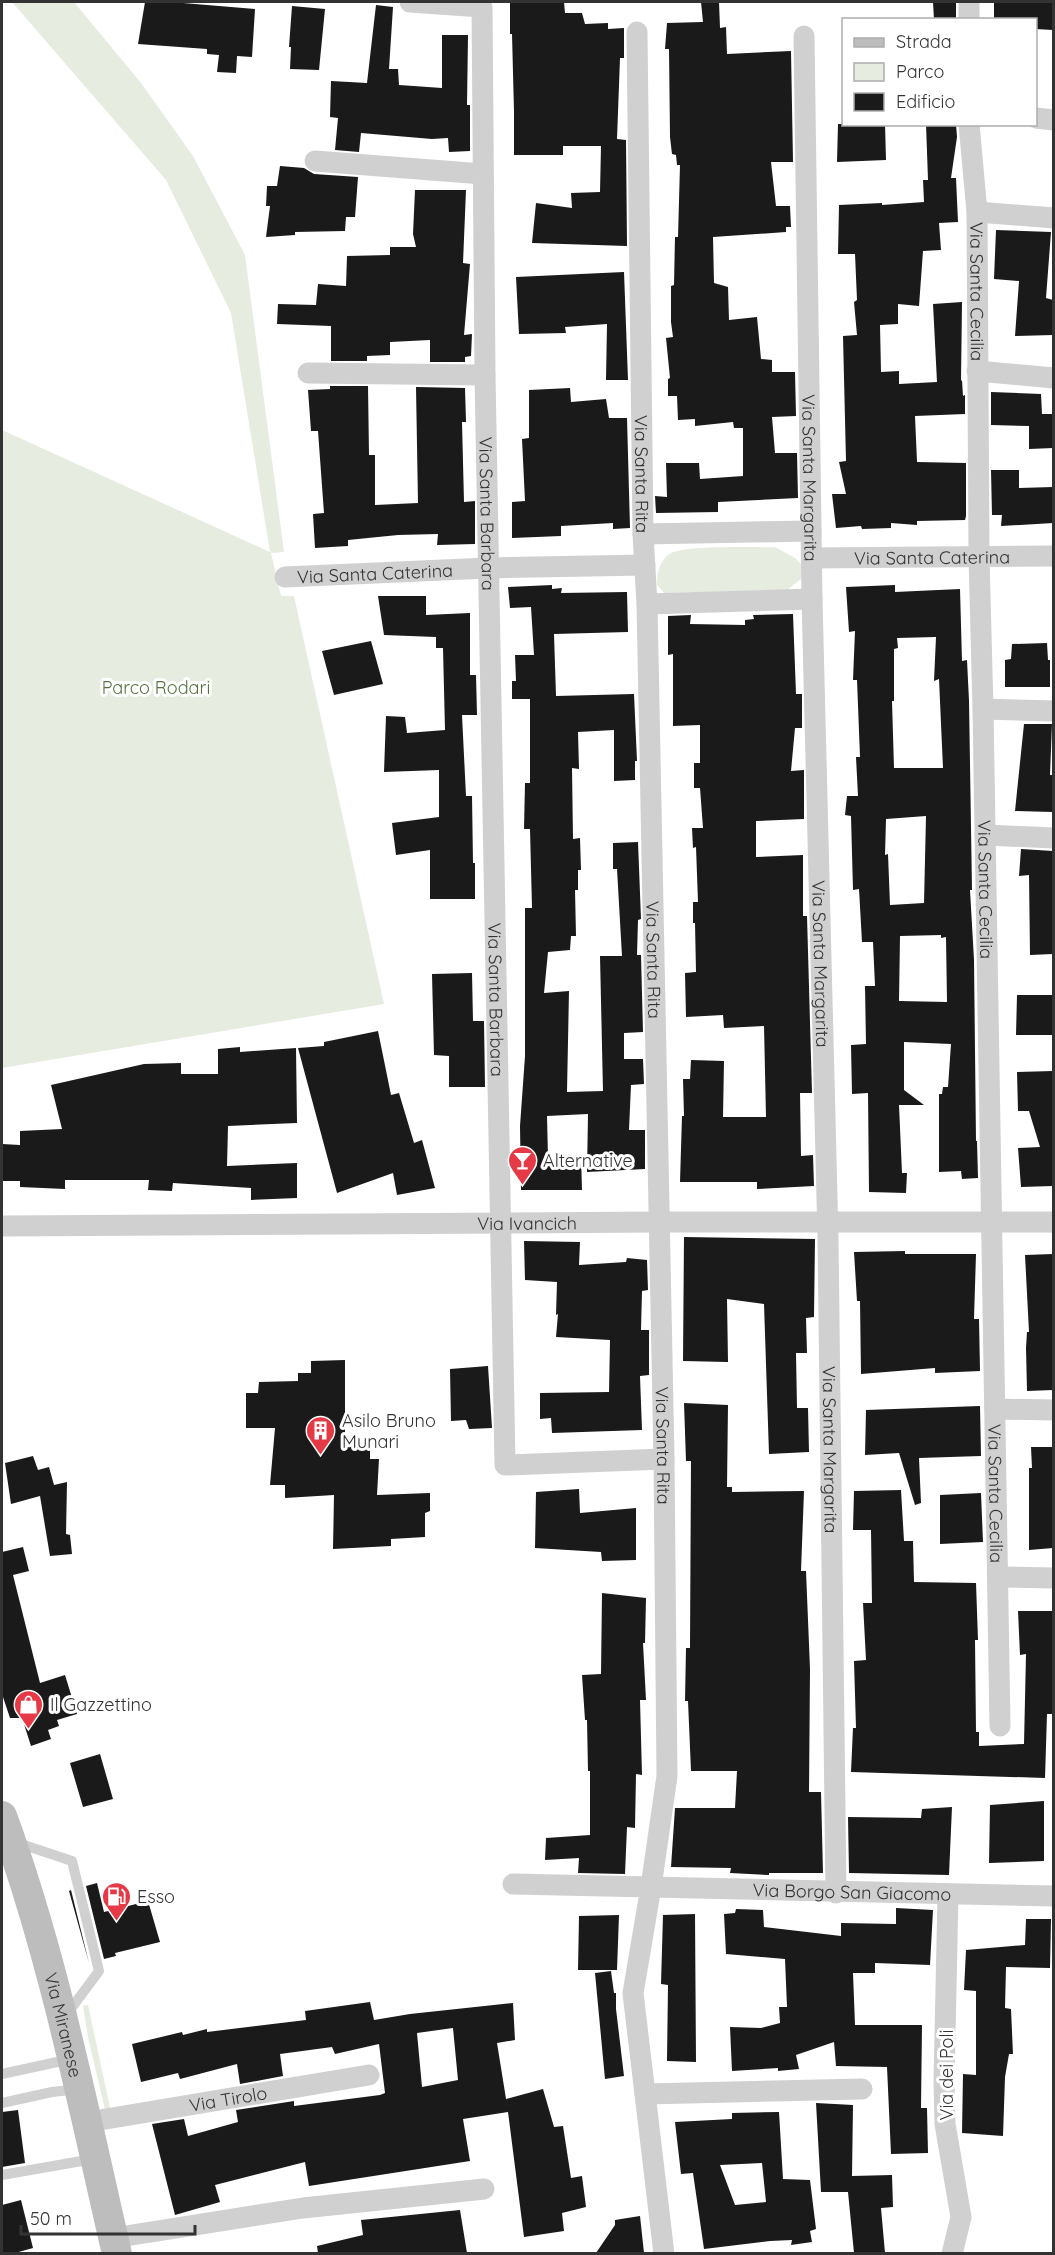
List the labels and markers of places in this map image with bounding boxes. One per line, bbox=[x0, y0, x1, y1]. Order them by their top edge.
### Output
bar icon: Alternative bbox=[506, 1144, 538, 1186]
place label: Alternative bbox=[543, 1149, 633, 1172]
place label: Asilo Bruno Munari bbox=[342, 1409, 436, 1453]
building icon: Asilo Bruno Munari bbox=[305, 1414, 337, 1456]
shop icon: Il Gazzettino bbox=[13, 1688, 45, 1730]
place label: Il Gazzettino bbox=[50, 1693, 152, 1716]
fuel station icon: Esso bbox=[100, 1880, 132, 1922]
place label: Esso bbox=[137, 1885, 175, 1908]

